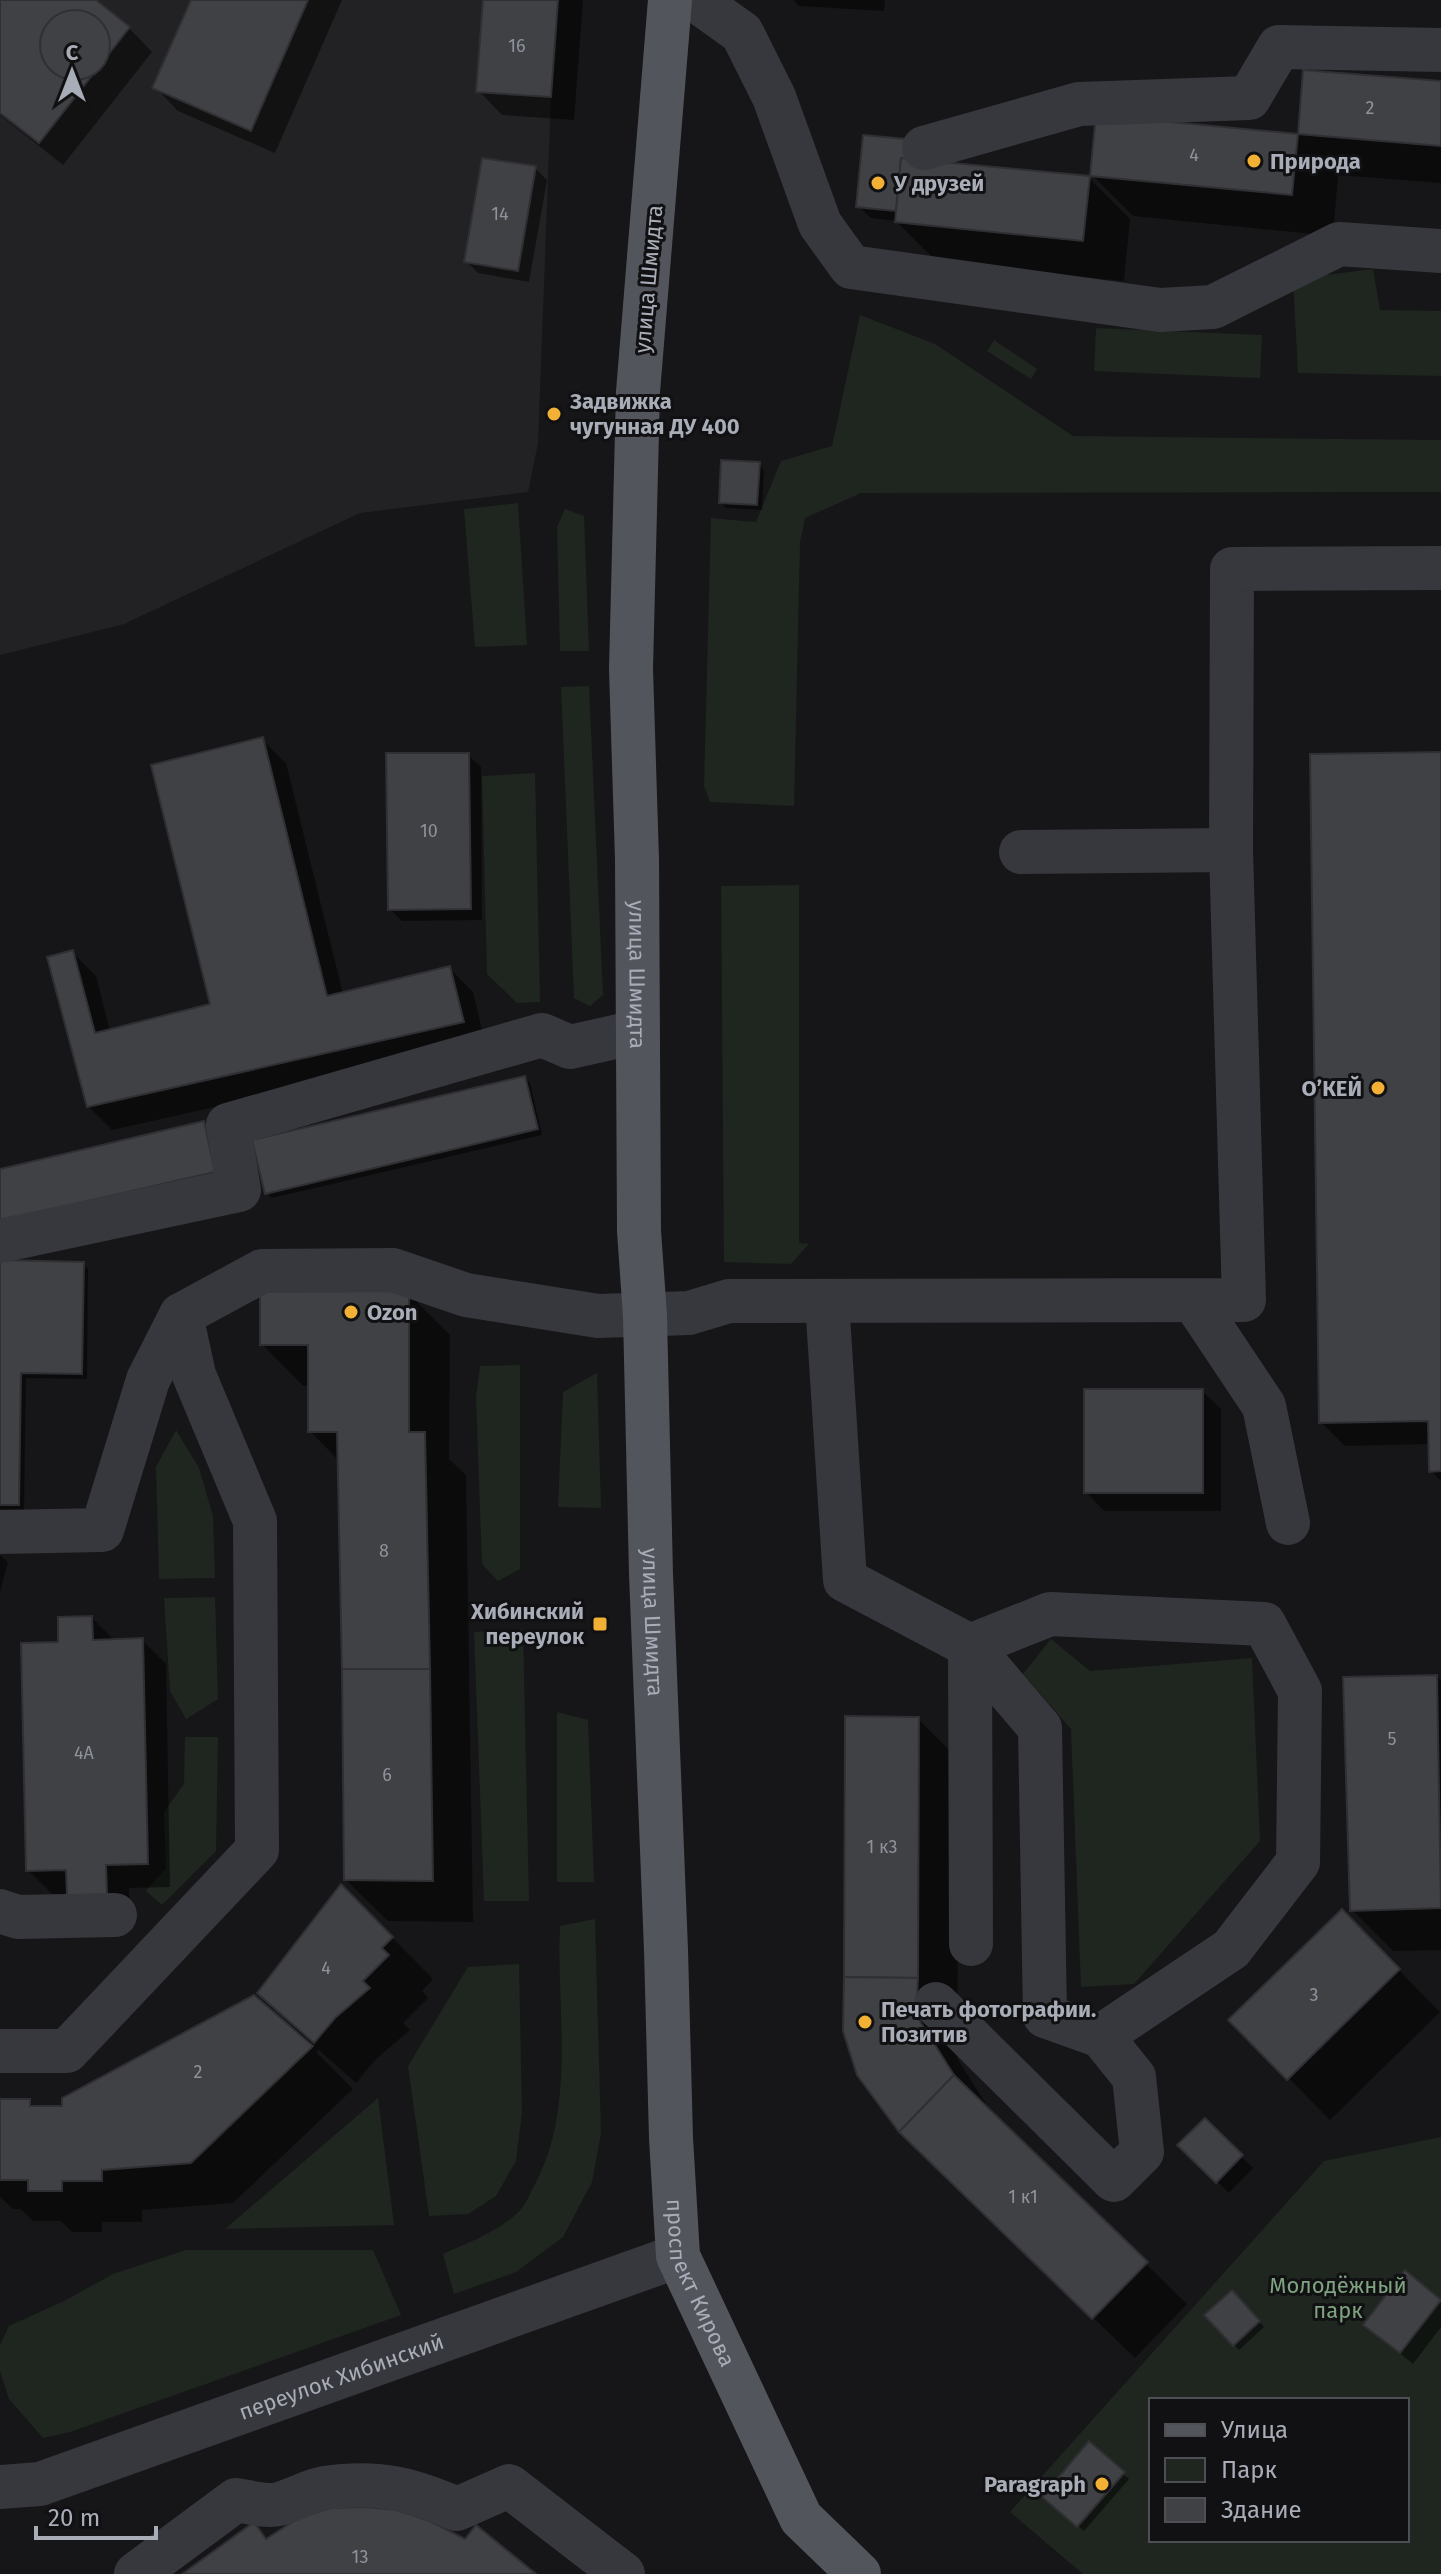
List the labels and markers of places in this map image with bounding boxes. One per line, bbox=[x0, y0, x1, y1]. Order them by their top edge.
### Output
place label: Природа bbox=[1270, 148, 1361, 175]
marker: Природа bbox=[1245, 152, 1263, 170]
place label: У друзей bbox=[893, 170, 984, 197]
marker: У друзей bbox=[869, 174, 887, 192]
place label: Задвижка чугунная ДУ 400 bbox=[569, 388, 740, 440]
marker: Задвижка чугунная ДУ 400 bbox=[545, 405, 563, 423]
place label: О’КЕЙ bbox=[1302, 1075, 1362, 1102]
marker: О’КЕЙ bbox=[1369, 1079, 1387, 1097]
place label: Ozon bbox=[367, 1299, 417, 1326]
marker: Ozon bbox=[342, 1303, 360, 1321]
place label: Хибинский переулок bbox=[470, 1598, 585, 1650]
marker: Хибинский переулок bbox=[591, 1615, 609, 1633]
place label: Печать фотографии. Позитив bbox=[881, 1996, 1096, 2048]
marker: Печать фотографии. Позитив bbox=[856, 2013, 874, 2031]
place label: Paragraph bbox=[984, 2471, 1086, 2498]
marker: Paragraph bbox=[1093, 2475, 1111, 2493]

